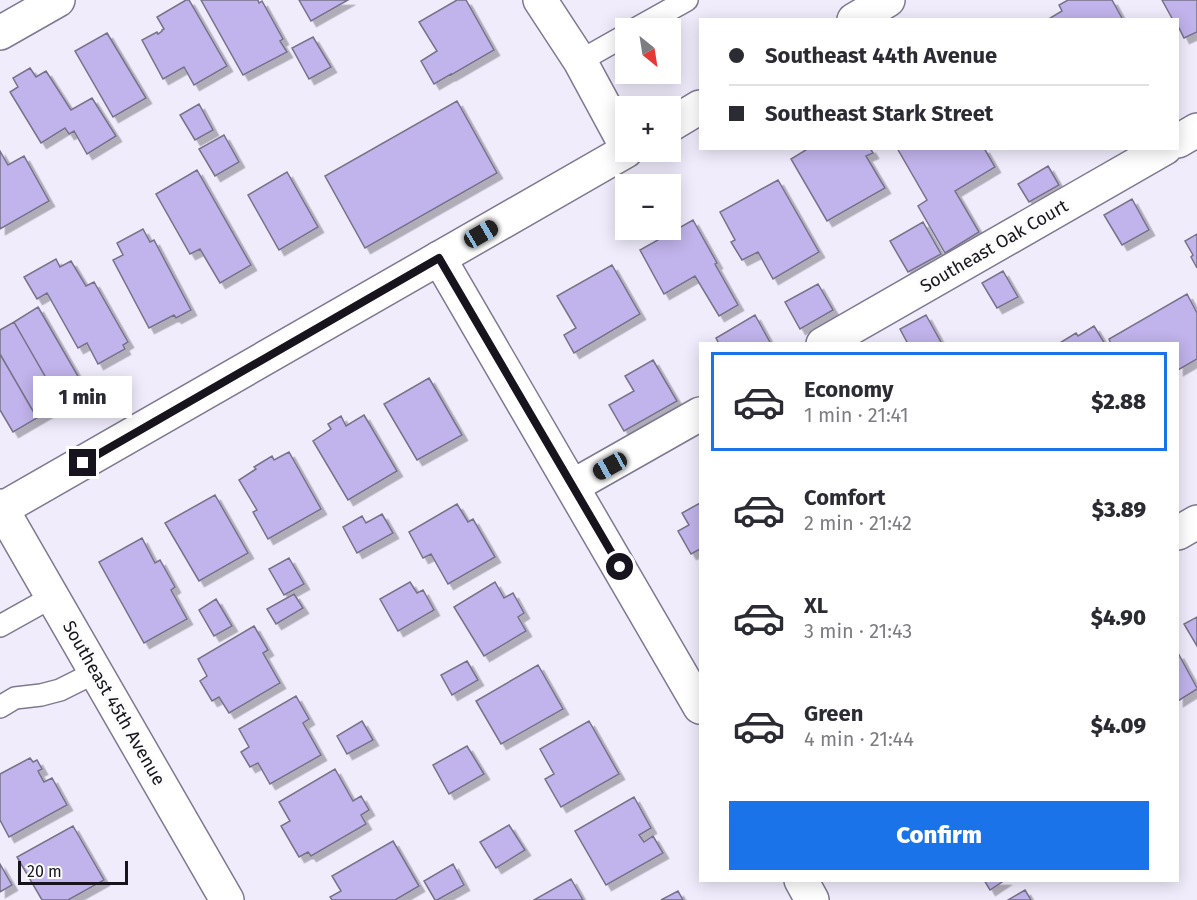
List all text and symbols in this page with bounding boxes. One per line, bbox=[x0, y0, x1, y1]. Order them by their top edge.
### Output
north arrow bbox=[615, 18, 681, 84]
map controls bbox=[615, 18, 681, 240]
text: Southeast 44th Avenue bbox=[765, 42, 997, 69]
button: + bbox=[615, 96, 681, 162]
text: Southeast Stark Street bbox=[765, 100, 993, 127]
button: − bbox=[615, 174, 681, 240]
street label: Southeast Oak Court bbox=[916, 194, 1072, 297]
car bbox=[461, 217, 501, 251]
icon: car bbox=[732, 375, 786, 429]
callout: 1 min bbox=[34, 376, 132, 418]
text: Economy bbox=[804, 376, 893, 403]
text: 1 min bbox=[59, 385, 106, 409]
text: $2.88 bbox=[1091, 388, 1146, 415]
text: 1 min · 21:41 bbox=[804, 403, 909, 427]
route end bbox=[69, 449, 96, 476]
car bbox=[590, 449, 630, 483]
icon: car bbox=[732, 483, 786, 537]
text: Comfort bbox=[804, 484, 885, 511]
text: $3.89 bbox=[1092, 496, 1146, 523]
text: 2 min · 21:42 bbox=[804, 511, 912, 535]
route start bbox=[606, 553, 633, 580]
icon: car bbox=[732, 591, 786, 645]
text: XL bbox=[804, 592, 828, 619]
text: $4.90 bbox=[1091, 604, 1146, 631]
street label: Southeast 45th Avenue bbox=[58, 617, 170, 789]
text: 3 min · 21:43 bbox=[804, 619, 912, 643]
icon: car bbox=[732, 699, 786, 753]
text: Green bbox=[804, 700, 863, 727]
text: $4.09 bbox=[1091, 712, 1146, 739]
text: 4 min · 21:44 bbox=[804, 727, 914, 751]
button: Confirm bbox=[729, 801, 1149, 870]
scale bar bbox=[18, 858, 128, 886]
text: 20 m bbox=[27, 862, 62, 881]

